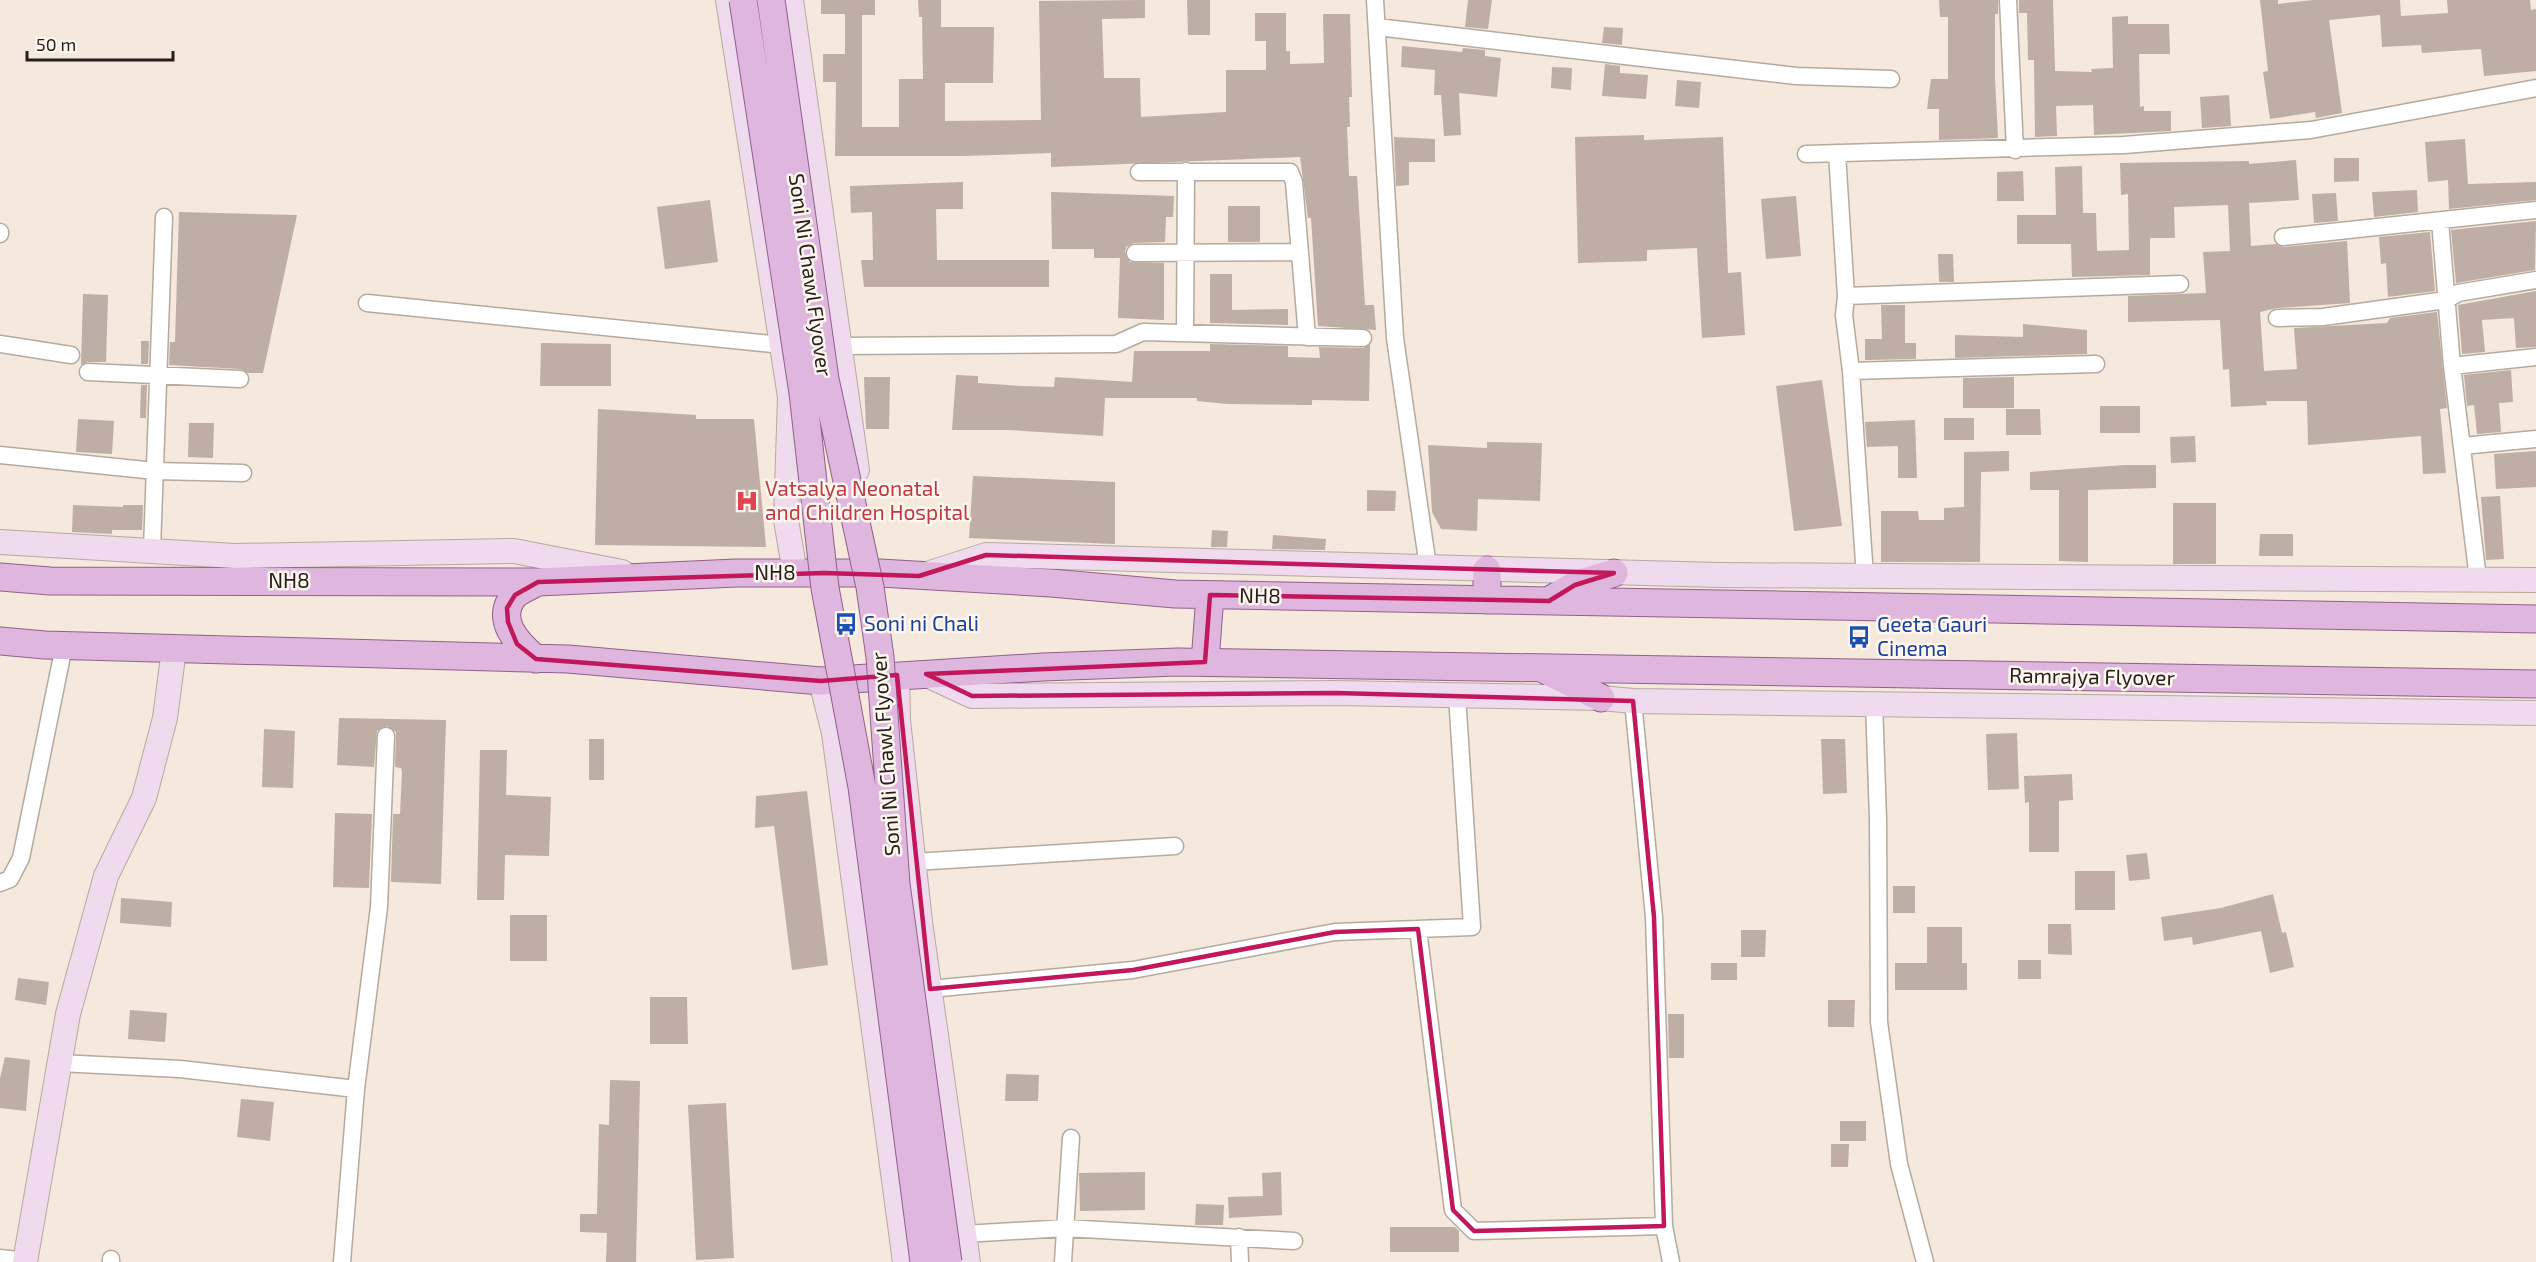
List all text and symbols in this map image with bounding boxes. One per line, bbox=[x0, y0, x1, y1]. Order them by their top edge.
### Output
scale bar bbox=[27, 24, 172, 62]
text: 50 m bbox=[36, 33, 76, 55]
street label: Soni Ni Chawl Flyover bbox=[785, 172, 838, 378]
place label: Vatsalya Neonatal and Children Hospital bbox=[765, 475, 970, 524]
hospital icon: Vatsalya Neonatal and Children Hospital bbox=[734, 488, 760, 514]
street label: NH8 bbox=[754, 559, 796, 584]
street label: NH8 bbox=[268, 567, 310, 592]
street label: NH8 bbox=[1239, 582, 1281, 607]
place label: Soni ni Chali bbox=[864, 610, 979, 635]
bus stop icon: Soni ni Chali bbox=[833, 611, 859, 637]
place label: Geeta Gauri Cinema bbox=[1877, 611, 1987, 660]
bus stop icon: Geeta Gauri Cinema bbox=[1846, 624, 1872, 650]
street label: Soni Ni Chawl Flyover bbox=[865, 651, 904, 857]
street label: Ramrajya Flyover bbox=[2009, 662, 2176, 690]

